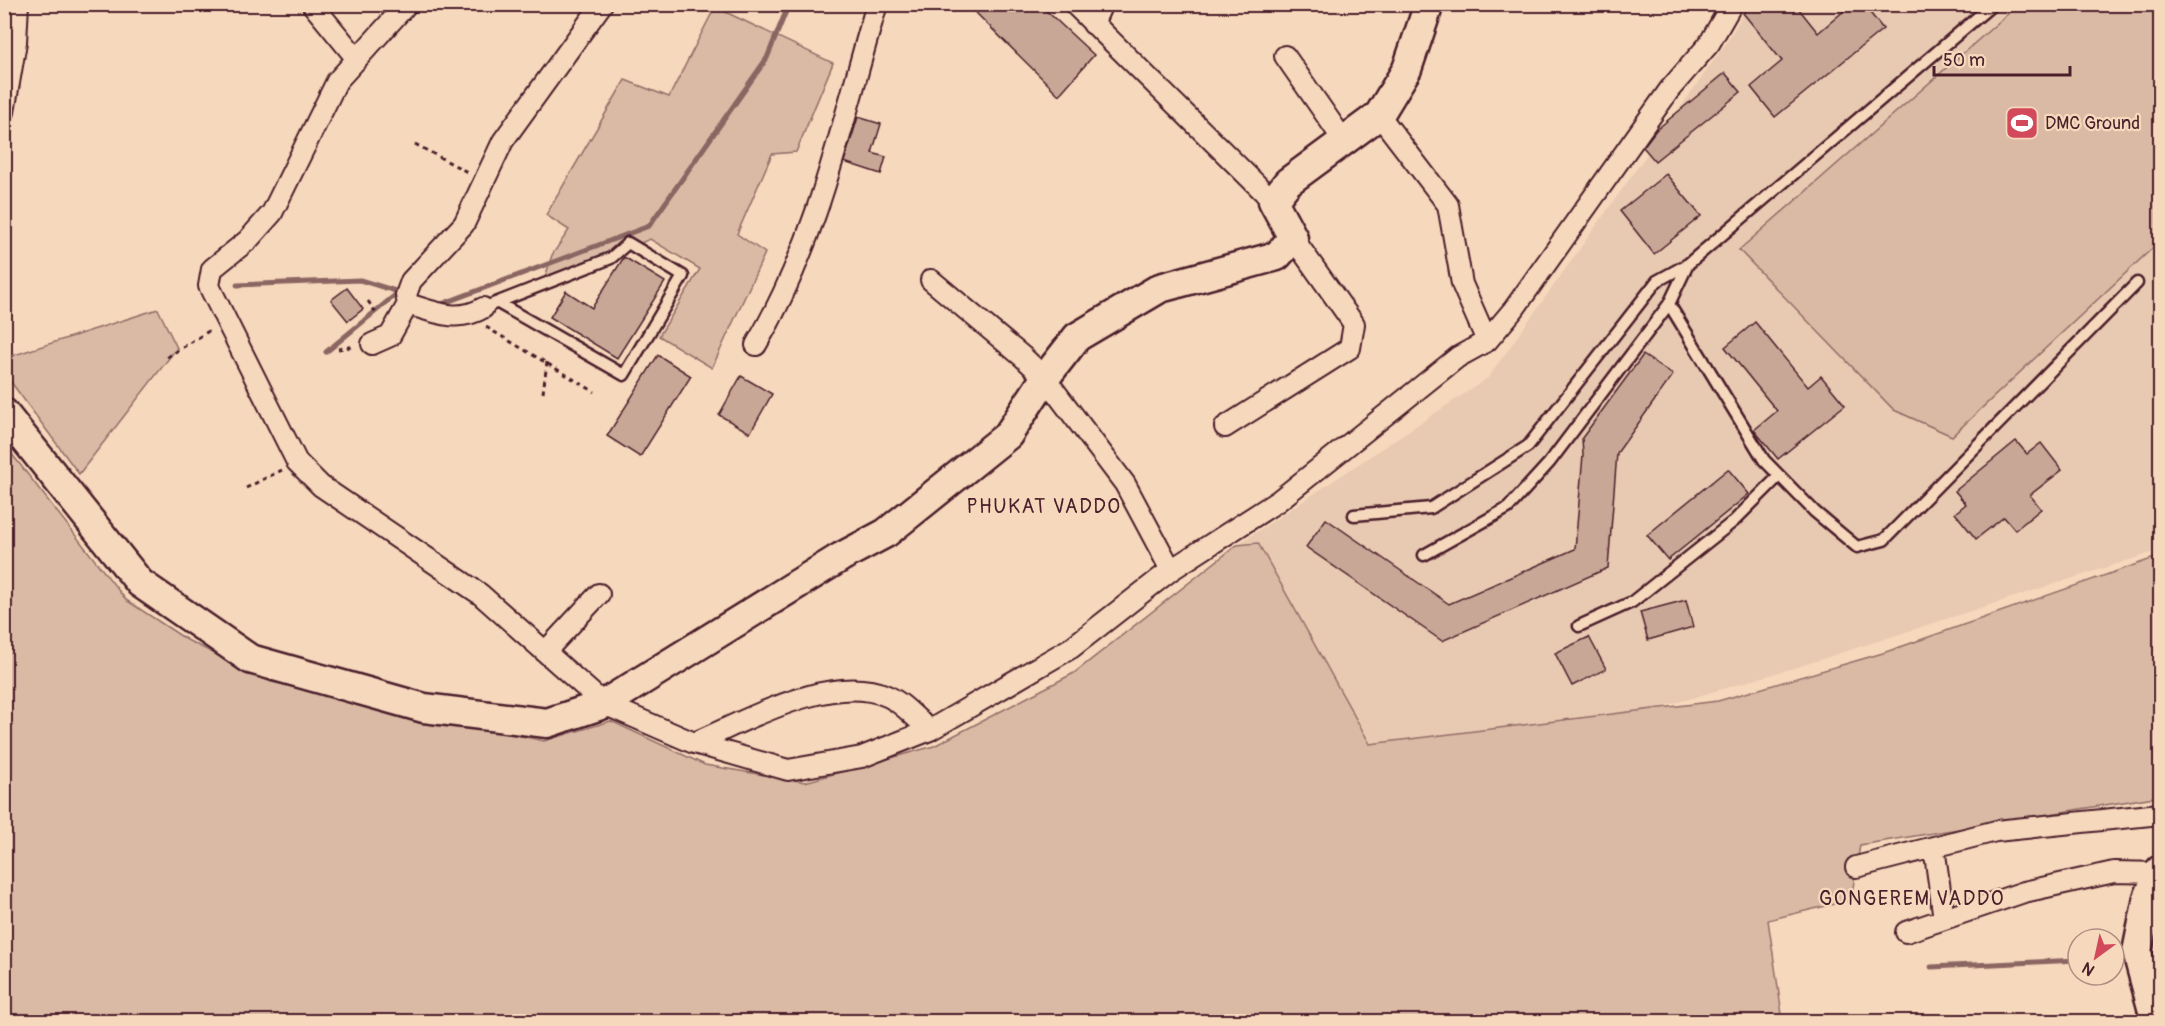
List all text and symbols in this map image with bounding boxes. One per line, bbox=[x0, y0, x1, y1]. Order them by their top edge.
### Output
scale bar bbox=[1934, 39, 2070, 77]
text: 50 m bbox=[1943, 49, 1985, 72]
sports icon: DMC Ground bbox=[2004, 105, 2040, 141]
place label: DMC Ground bbox=[2045, 112, 2140, 135]
district label: PHUKAT VADDO bbox=[966, 494, 1122, 519]
district label: GONGEREM VADDO bbox=[1819, 886, 2005, 911]
north arrow bbox=[2066, 927, 2126, 987]
text: N bbox=[2078, 957, 2098, 980]

